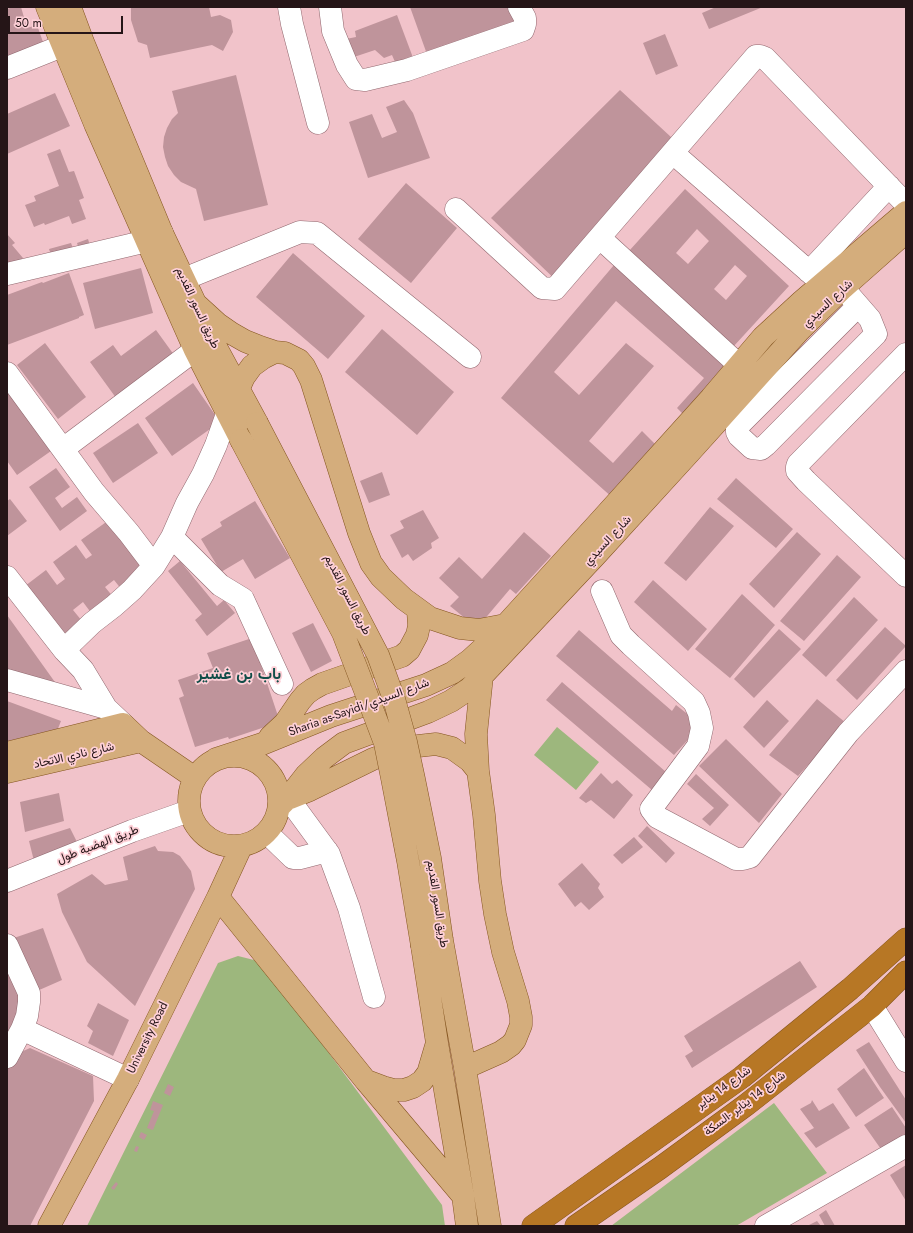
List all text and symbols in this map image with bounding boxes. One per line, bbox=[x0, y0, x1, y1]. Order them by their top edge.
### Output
scale bar bbox=[10, 8, 125, 34]
text: 50 m bbox=[15, 14, 42, 32]
street label: طريق السور القديم bbox=[172, 265, 222, 351]
street label: شارع السيدي bbox=[800, 277, 856, 331]
street label: شارع السيدي bbox=[581, 513, 635, 569]
street label: طريق السور القديم bbox=[321, 552, 373, 638]
district label: باب بن غشير bbox=[197, 665, 281, 685]
street label: Sharia as-Sayidi/شارع السيدي bbox=[287, 676, 431, 740]
street label: شارع نادي الاتحاد bbox=[32, 740, 116, 772]
street label: طريق الهضبة طول bbox=[55, 823, 141, 867]
street label: طريق السور القديم bbox=[423, 859, 451, 949]
street label: University Road bbox=[124, 1000, 172, 1076]
street label: شارع 14 يناير bbox=[694, 1064, 754, 1112]
street label: شارع 14 يناير -السكة bbox=[701, 1069, 789, 1139]

